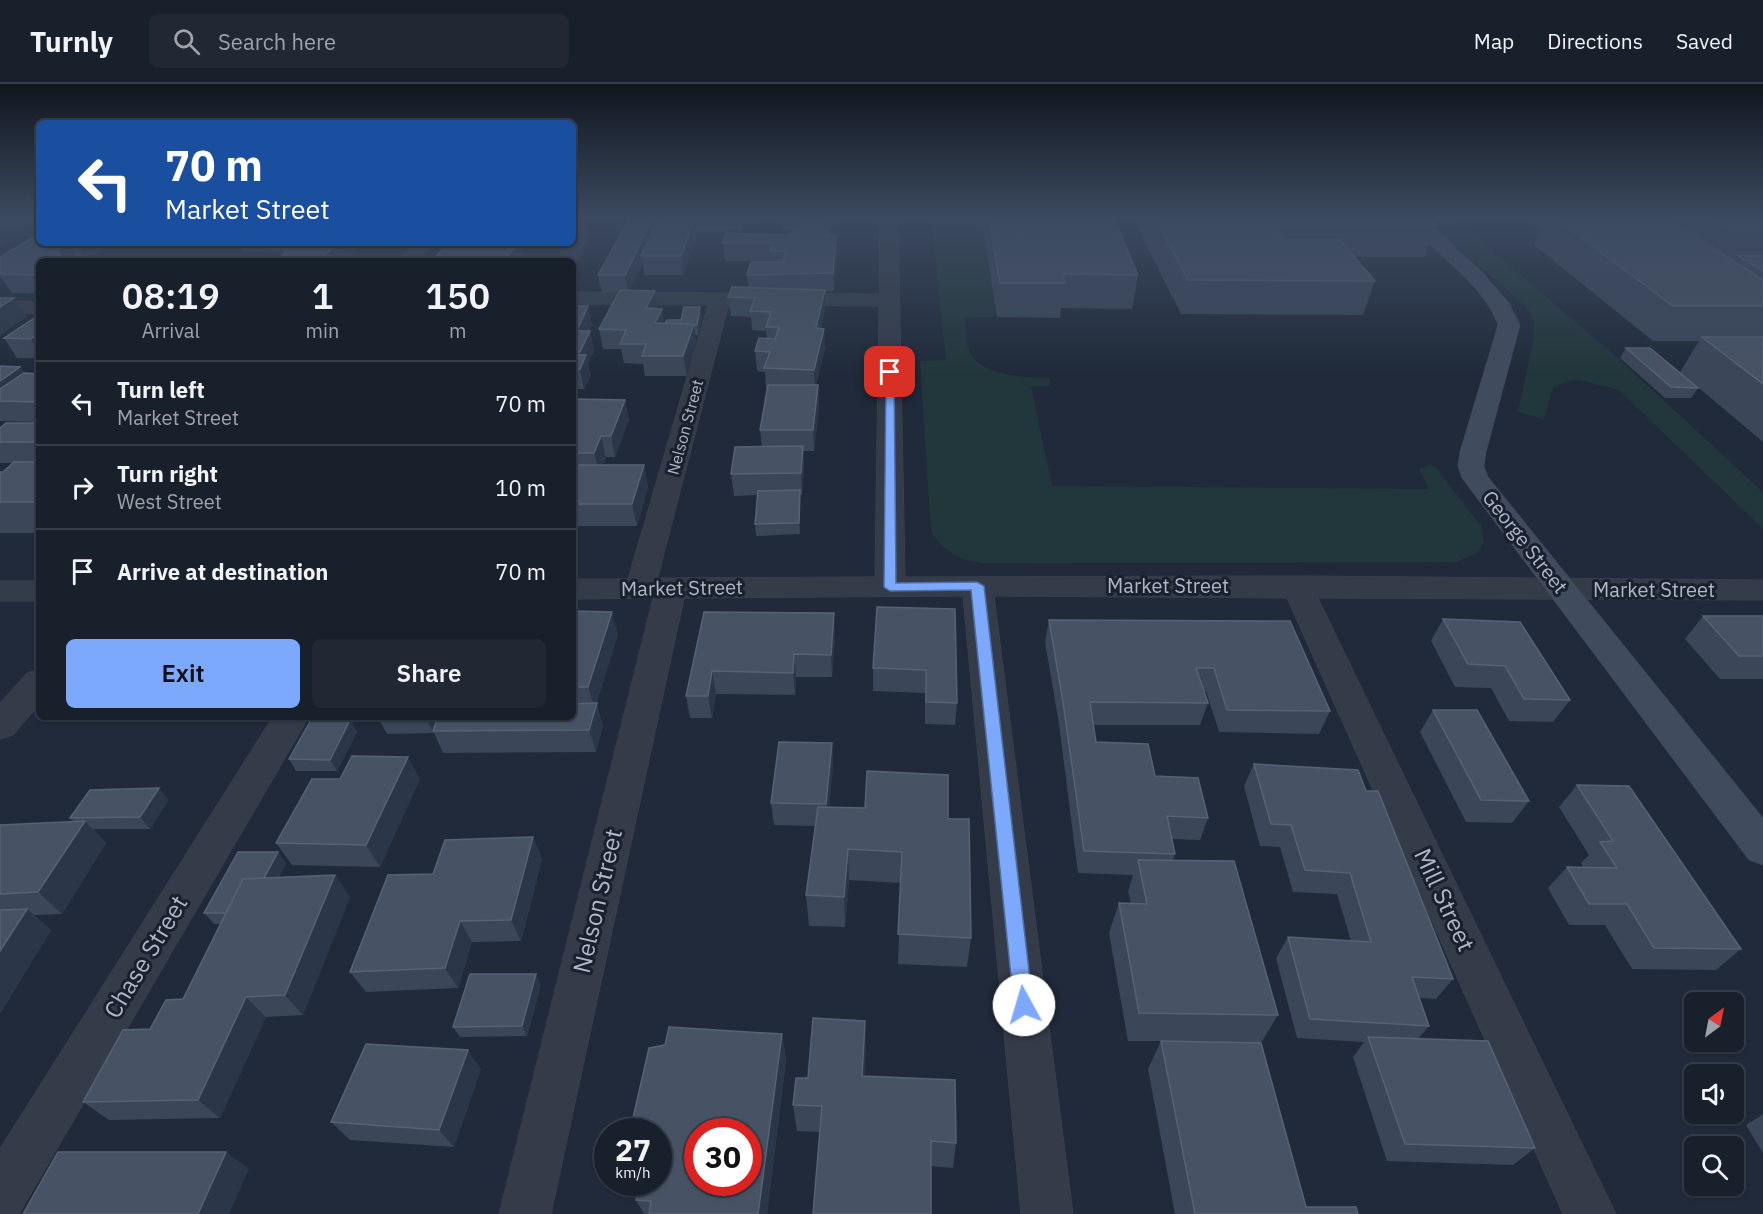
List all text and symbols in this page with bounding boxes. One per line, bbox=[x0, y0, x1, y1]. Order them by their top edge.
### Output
search box bbox=[149, 14, 569, 68]
text: Turnly bbox=[30, 23, 113, 60]
icon: search bbox=[170, 25, 203, 58]
text: Search here bbox=[218, 27, 336, 56]
text: Map bbox=[1474, 27, 1514, 55]
text: Directions bbox=[1547, 27, 1643, 55]
text: Saved bbox=[1676, 27, 1733, 55]
text: 70 m bbox=[165, 138, 263, 193]
icon: left bbox=[66, 144, 144, 222]
text: Market Street bbox=[165, 191, 330, 226]
text: 08:19 bbox=[122, 272, 220, 319]
text: 1 bbox=[312, 272, 333, 319]
text: 150 bbox=[425, 272, 490, 319]
text: Arrival bbox=[142, 317, 200, 344]
text: min bbox=[306, 317, 339, 344]
text: m bbox=[449, 317, 466, 344]
pin bbox=[864, 346, 915, 397]
icon: arrive bbox=[873, 355, 906, 388]
text: Turn left bbox=[117, 375, 205, 404]
street label: Nelson Street bbox=[663, 377, 707, 477]
icon: left bbox=[66, 387, 99, 420]
text: 70 m bbox=[495, 389, 546, 418]
text: Market Street bbox=[117, 404, 239, 431]
text: Turn right bbox=[117, 459, 218, 488]
icon: right bbox=[66, 471, 99, 504]
text: 10 m bbox=[495, 473, 546, 502]
street label: George Street bbox=[1477, 485, 1574, 599]
text: West Street bbox=[117, 488, 222, 515]
icon: arrive bbox=[66, 555, 99, 588]
text: Arrive at destination bbox=[117, 557, 328, 586]
text: 70 m bbox=[495, 557, 546, 586]
street label: Market Street bbox=[1107, 572, 1229, 599]
street label: Market Street bbox=[621, 573, 743, 602]
street label: Market Street bbox=[1593, 576, 1715, 603]
button: Exit bbox=[66, 639, 300, 708]
button: Share bbox=[312, 639, 546, 708]
street label: Nelson Street bbox=[565, 826, 629, 976]
street label: Mill Street bbox=[1407, 843, 1483, 956]
street label: Chase Street bbox=[96, 889, 194, 1024]
position arrow bbox=[992, 973, 1056, 1037]
north arrow bbox=[1684, 992, 1744, 1052]
map controls bbox=[1684, 992, 1744, 1196]
button: sound bbox=[1684, 1064, 1744, 1124]
speed limit sign: 30 bbox=[684, 1118, 762, 1196]
text: 27 bbox=[615, 1130, 651, 1169]
button: search bbox=[1684, 1136, 1744, 1196]
text: km/h bbox=[615, 1163, 651, 1182]

